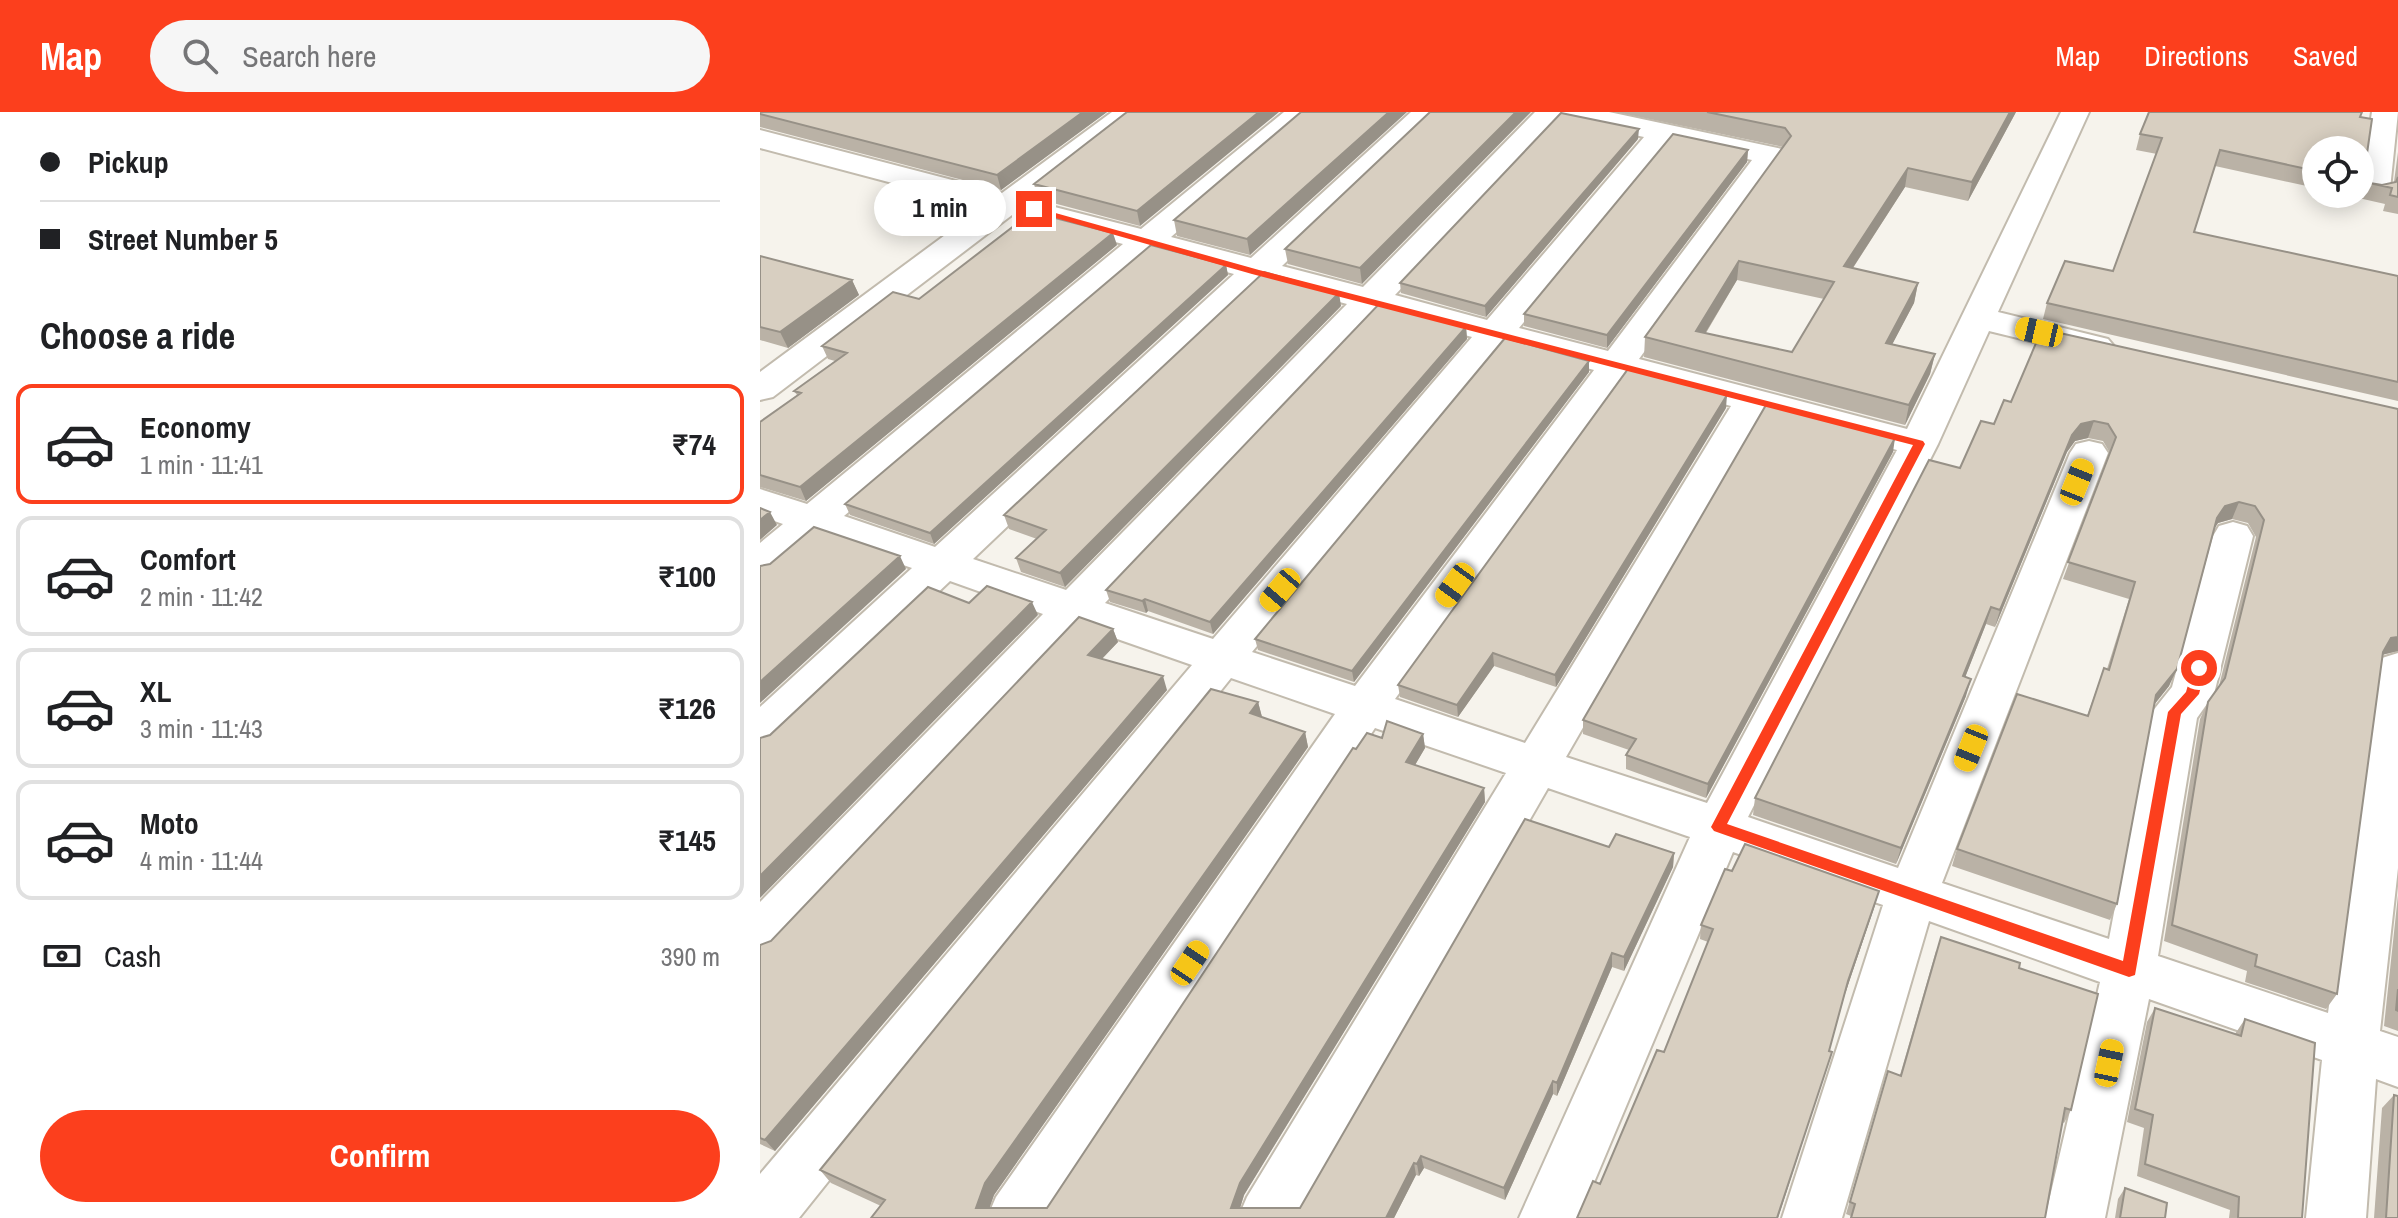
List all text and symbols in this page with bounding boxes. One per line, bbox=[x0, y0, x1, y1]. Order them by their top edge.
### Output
search box bbox=[150, 20, 710, 92]
text: Map bbox=[40, 31, 102, 82]
icon: search bbox=[178, 34, 222, 78]
text: Search here bbox=[242, 36, 376, 76]
text: Map bbox=[2056, 37, 2100, 75]
text: Directions bbox=[2144, 37, 2249, 75]
text: Saved bbox=[2293, 37, 2358, 75]
map controls bbox=[2302, 136, 2374, 208]
button: locate bbox=[2302, 136, 2374, 208]
text: Pickup bbox=[88, 142, 169, 182]
callout: 1 min bbox=[874, 181, 1006, 237]
text: 1 min bbox=[912, 190, 968, 225]
route end bbox=[1016, 191, 1052, 227]
text: Street Number 5 bbox=[88, 219, 278, 259]
text: Choose a ride bbox=[40, 312, 235, 360]
car bbox=[2013, 315, 2065, 349]
text: Economy bbox=[140, 407, 251, 447]
icon: car bbox=[44, 408, 116, 480]
text: ₹74 bbox=[671, 424, 716, 464]
text: 1 min · 11:41 bbox=[140, 447, 263, 482]
car bbox=[2057, 455, 2097, 509]
text: Comfort bbox=[140, 539, 236, 579]
icon: car bbox=[44, 540, 116, 612]
text: ₹100 bbox=[658, 556, 716, 596]
car bbox=[1431, 559, 1479, 611]
car bbox=[1255, 564, 1305, 616]
text: 2 min · 11:42 bbox=[140, 579, 263, 614]
route start bbox=[2181, 650, 2217, 686]
text: XL bbox=[140, 671, 171, 711]
icon: car bbox=[44, 672, 116, 744]
text: ₹126 bbox=[658, 688, 716, 728]
text: 3 min · 11:43 bbox=[140, 711, 263, 746]
car bbox=[1951, 721, 1991, 775]
text: Moto bbox=[140, 803, 199, 843]
icon: car bbox=[44, 804, 116, 876]
text: ₹145 bbox=[658, 820, 716, 860]
text: 4 min · 11:44 bbox=[140, 843, 263, 878]
icon: cash bbox=[40, 934, 84, 978]
text: Cash bbox=[104, 936, 161, 976]
car bbox=[1167, 936, 1213, 990]
text: 390 m bbox=[661, 939, 720, 974]
car bbox=[2092, 1037, 2126, 1089]
button: Confirm bbox=[40, 1110, 720, 1202]

